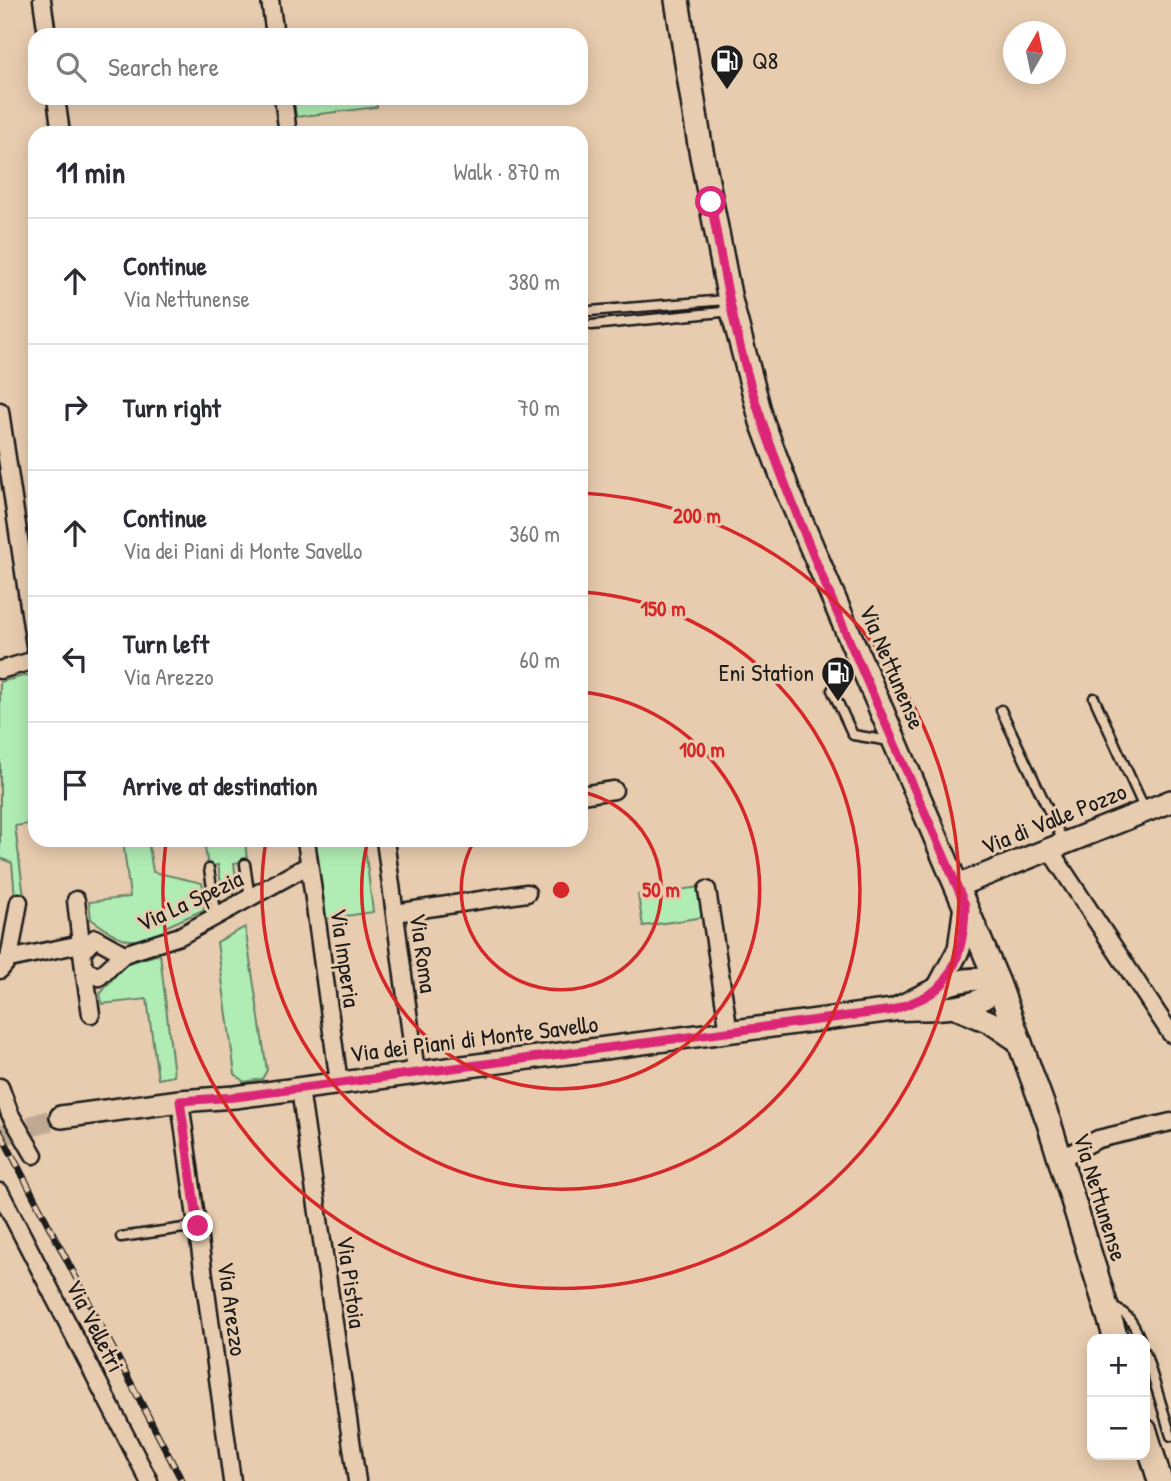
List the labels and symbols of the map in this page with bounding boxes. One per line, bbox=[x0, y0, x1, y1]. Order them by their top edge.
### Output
north arrow bbox=[1003, 21, 1066, 84]
fuel station icon: Q8 bbox=[708, 42, 746, 91]
place label: Q8 bbox=[752, 44, 778, 76]
route start bbox=[695, 186, 726, 217]
text: 200 m bbox=[673, 501, 721, 530]
text: 150 m bbox=[640, 594, 686, 623]
street label: Via Nettunense bbox=[852, 599, 934, 734]
fuel station icon: Eni Station bbox=[819, 654, 857, 703]
place label: Eni Station bbox=[719, 656, 814, 688]
text: 100 m bbox=[679, 735, 725, 764]
street label: Via di Valle Pozzo bbox=[976, 774, 1131, 862]
street label: Via La Spezia bbox=[131, 862, 248, 939]
text: 50 m bbox=[642, 875, 680, 904]
centre of rings bbox=[549, 878, 573, 902]
street label: Via Imperia bbox=[323, 906, 369, 1009]
street label: Via Roma bbox=[403, 911, 445, 995]
street label: Via dei Piani di Monte Savello bbox=[348, 1007, 600, 1069]
street label: Via Nettunense bbox=[1066, 1129, 1136, 1265]
route end bbox=[182, 1210, 213, 1241]
street label: Via Pistoia bbox=[330, 1234, 374, 1330]
street label: Via Arezzo bbox=[211, 1260, 255, 1358]
street label: Via Velletri bbox=[59, 1274, 133, 1377]

